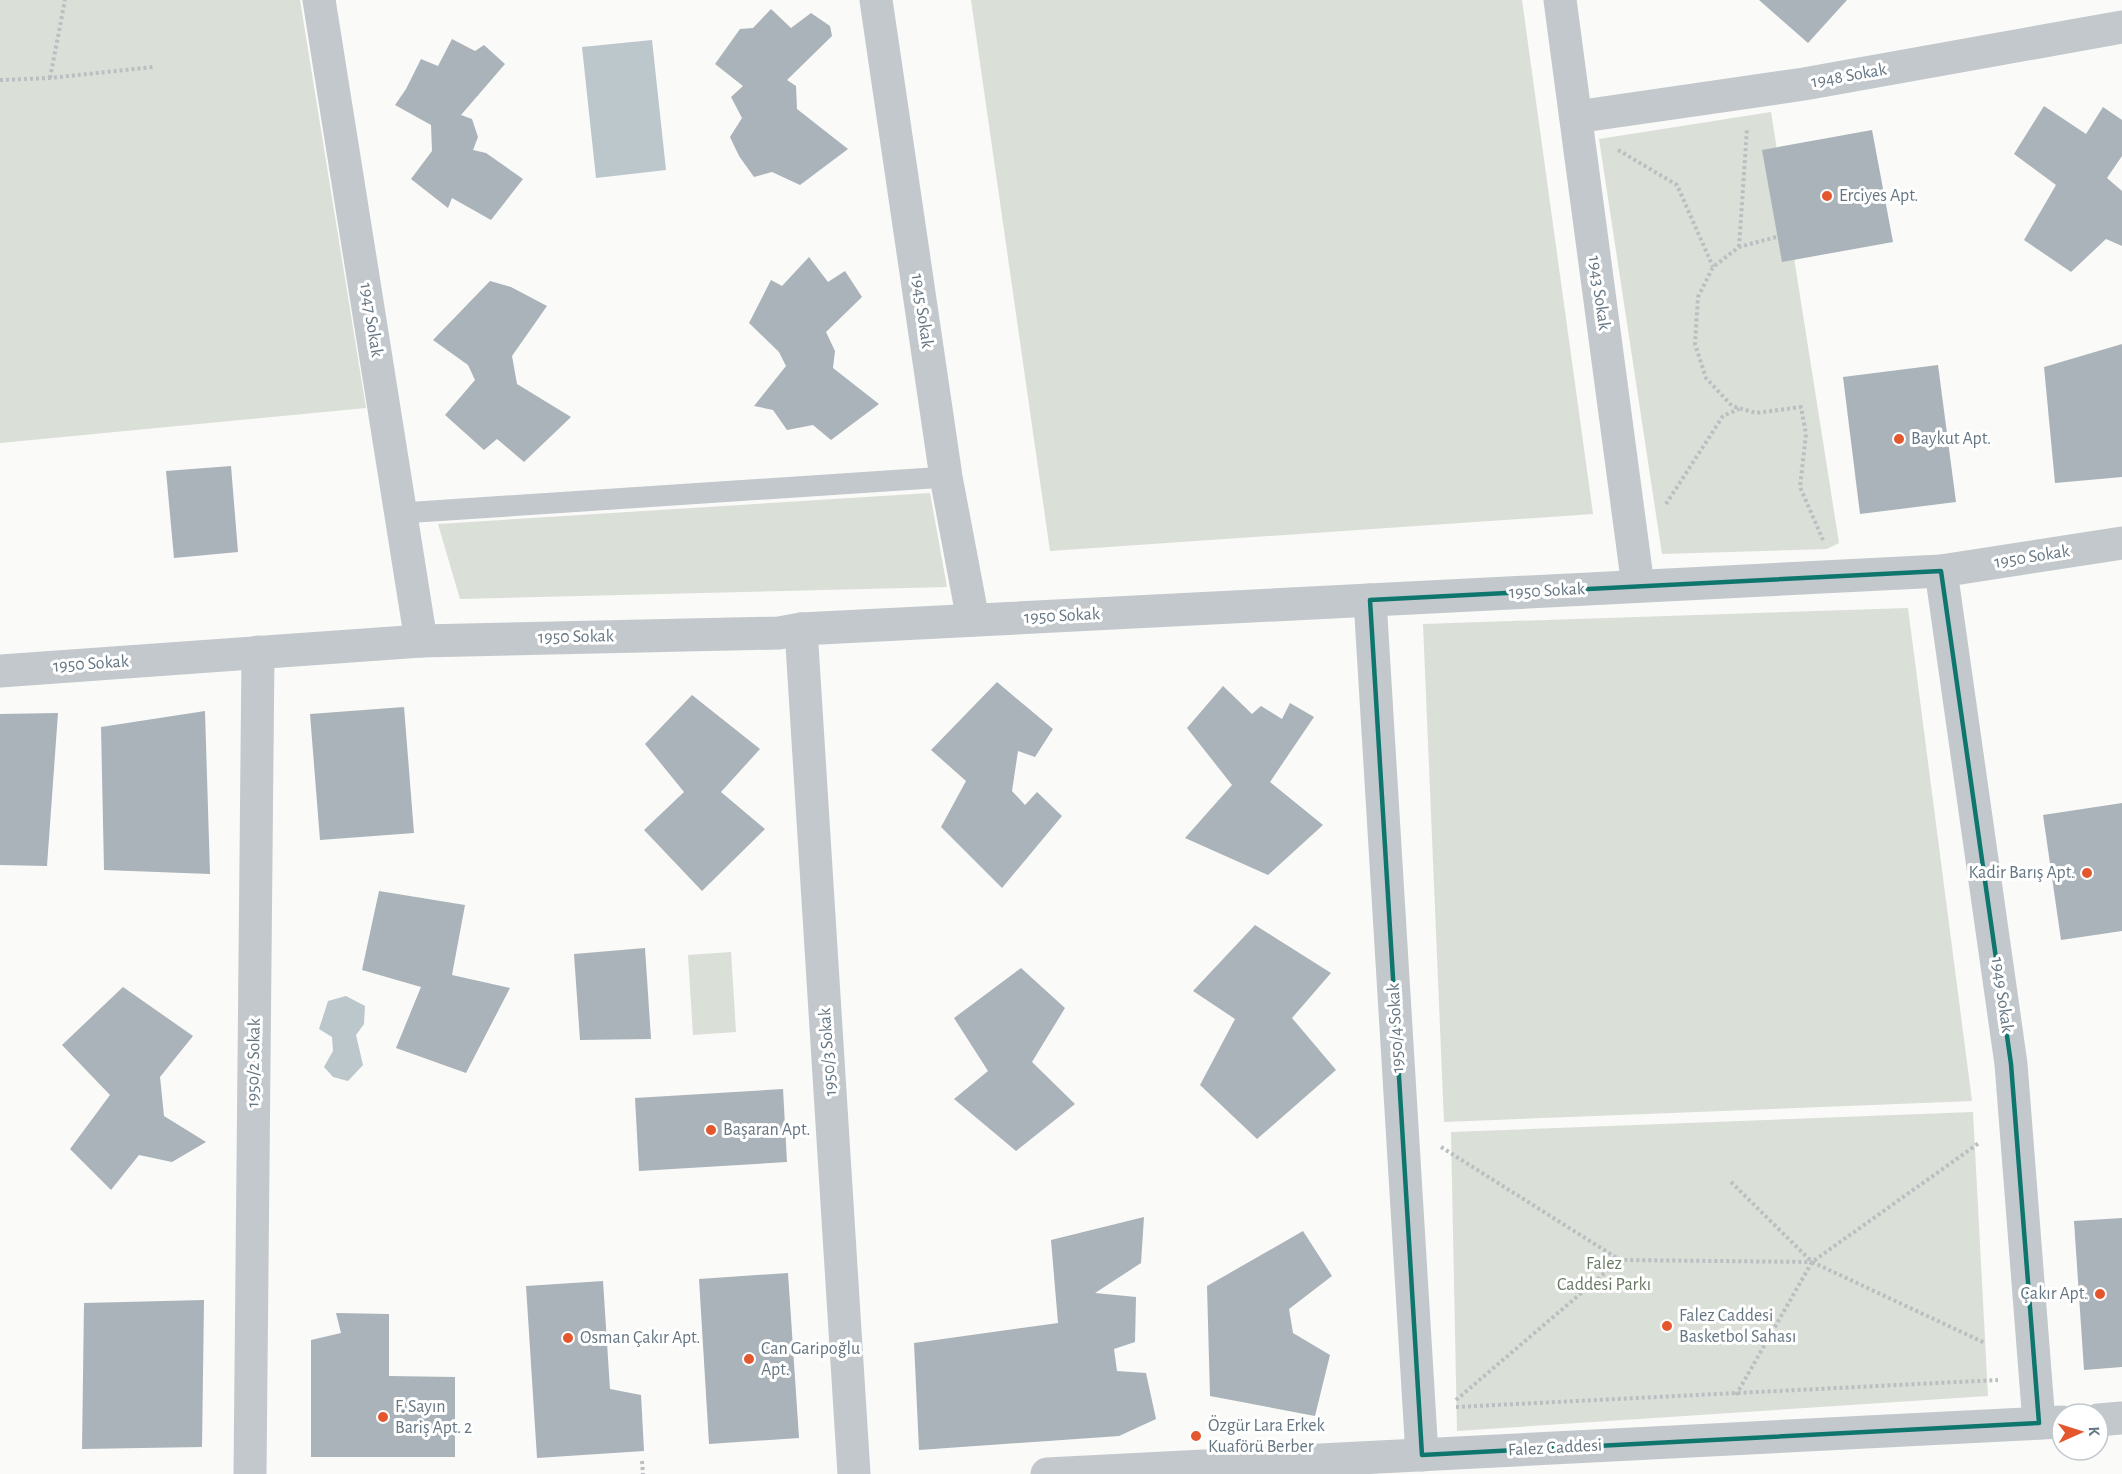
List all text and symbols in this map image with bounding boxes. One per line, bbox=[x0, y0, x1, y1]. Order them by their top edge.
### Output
street label: 1948 Sokak bbox=[1810, 60, 1889, 91]
place label: Erciyes Apt. bbox=[1839, 187, 1918, 205]
marker: Erciyes Apt. bbox=[1820, 189, 1834, 203]
street label: 1943 Sokak bbox=[1585, 255, 1613, 332]
street label: 1945 Sokak bbox=[908, 273, 936, 350]
street label: 1947 Sokak bbox=[356, 281, 386, 359]
place label: Baykut Apt. bbox=[1911, 430, 1991, 448]
marker: Baykut Apt. bbox=[1892, 432, 1906, 446]
street label: 1950 Sokak bbox=[1993, 542, 2072, 572]
street label: 1950 Sokak bbox=[1509, 580, 1586, 602]
street label: 1950 Sokak bbox=[1024, 605, 1101, 627]
street label: 1950 Sokak bbox=[538, 627, 615, 647]
street label: 1950 Sokak bbox=[52, 652, 130, 676]
place label: Kadir Barış Apt. bbox=[1968, 864, 2075, 882]
marker: Kadir Barış Apt. bbox=[2080, 866, 2094, 880]
street label: 1949 Sokak bbox=[1988, 956, 2016, 1035]
street label: 1950/4 Sokak bbox=[1385, 982, 1407, 1073]
street label: 1950/3 Sokak bbox=[816, 1006, 840, 1097]
street label: 1950/2 Sokak bbox=[244, 1017, 264, 1108]
place label: Başaran Apt. bbox=[723, 1121, 810, 1139]
marker: Başaran Apt. bbox=[704, 1123, 718, 1137]
park label: Falez Caddesi Parkı bbox=[1557, 1255, 1651, 1294]
place label: Çakır Apt. bbox=[2020, 1285, 2088, 1303]
marker: Çakır Apt. bbox=[2093, 1287, 2107, 1301]
place label: Falez Caddesi Basketbol Sahası bbox=[1679, 1307, 1796, 1346]
marker: Falez Caddesi Basketbol Sahası bbox=[1660, 1319, 1674, 1333]
place label: Osman Çakır Apt. bbox=[580, 1329, 700, 1347]
marker: Osman Çakır Apt. bbox=[561, 1331, 575, 1345]
place label: Can Garipoğlu Apt. bbox=[761, 1340, 860, 1379]
marker: Can Garipoğlu Apt. bbox=[742, 1352, 756, 1366]
place label: F. Sayın Bariş Apt. 2 bbox=[395, 1398, 472, 1437]
north arrow bbox=[2050, 1402, 2110, 1462]
marker: F. Sayın Bariş Apt. 2 bbox=[376, 1410, 390, 1424]
place label: Özgür Lara Erkek Kuaförü Berber bbox=[1208, 1415, 1325, 1456]
text: K bbox=[2086, 1426, 2102, 1437]
marker: Özgür Lara Erkek Kuaförü Berber bbox=[1189, 1429, 1203, 1443]
street label: Falez Caddesi bbox=[1507, 1437, 1603, 1459]

